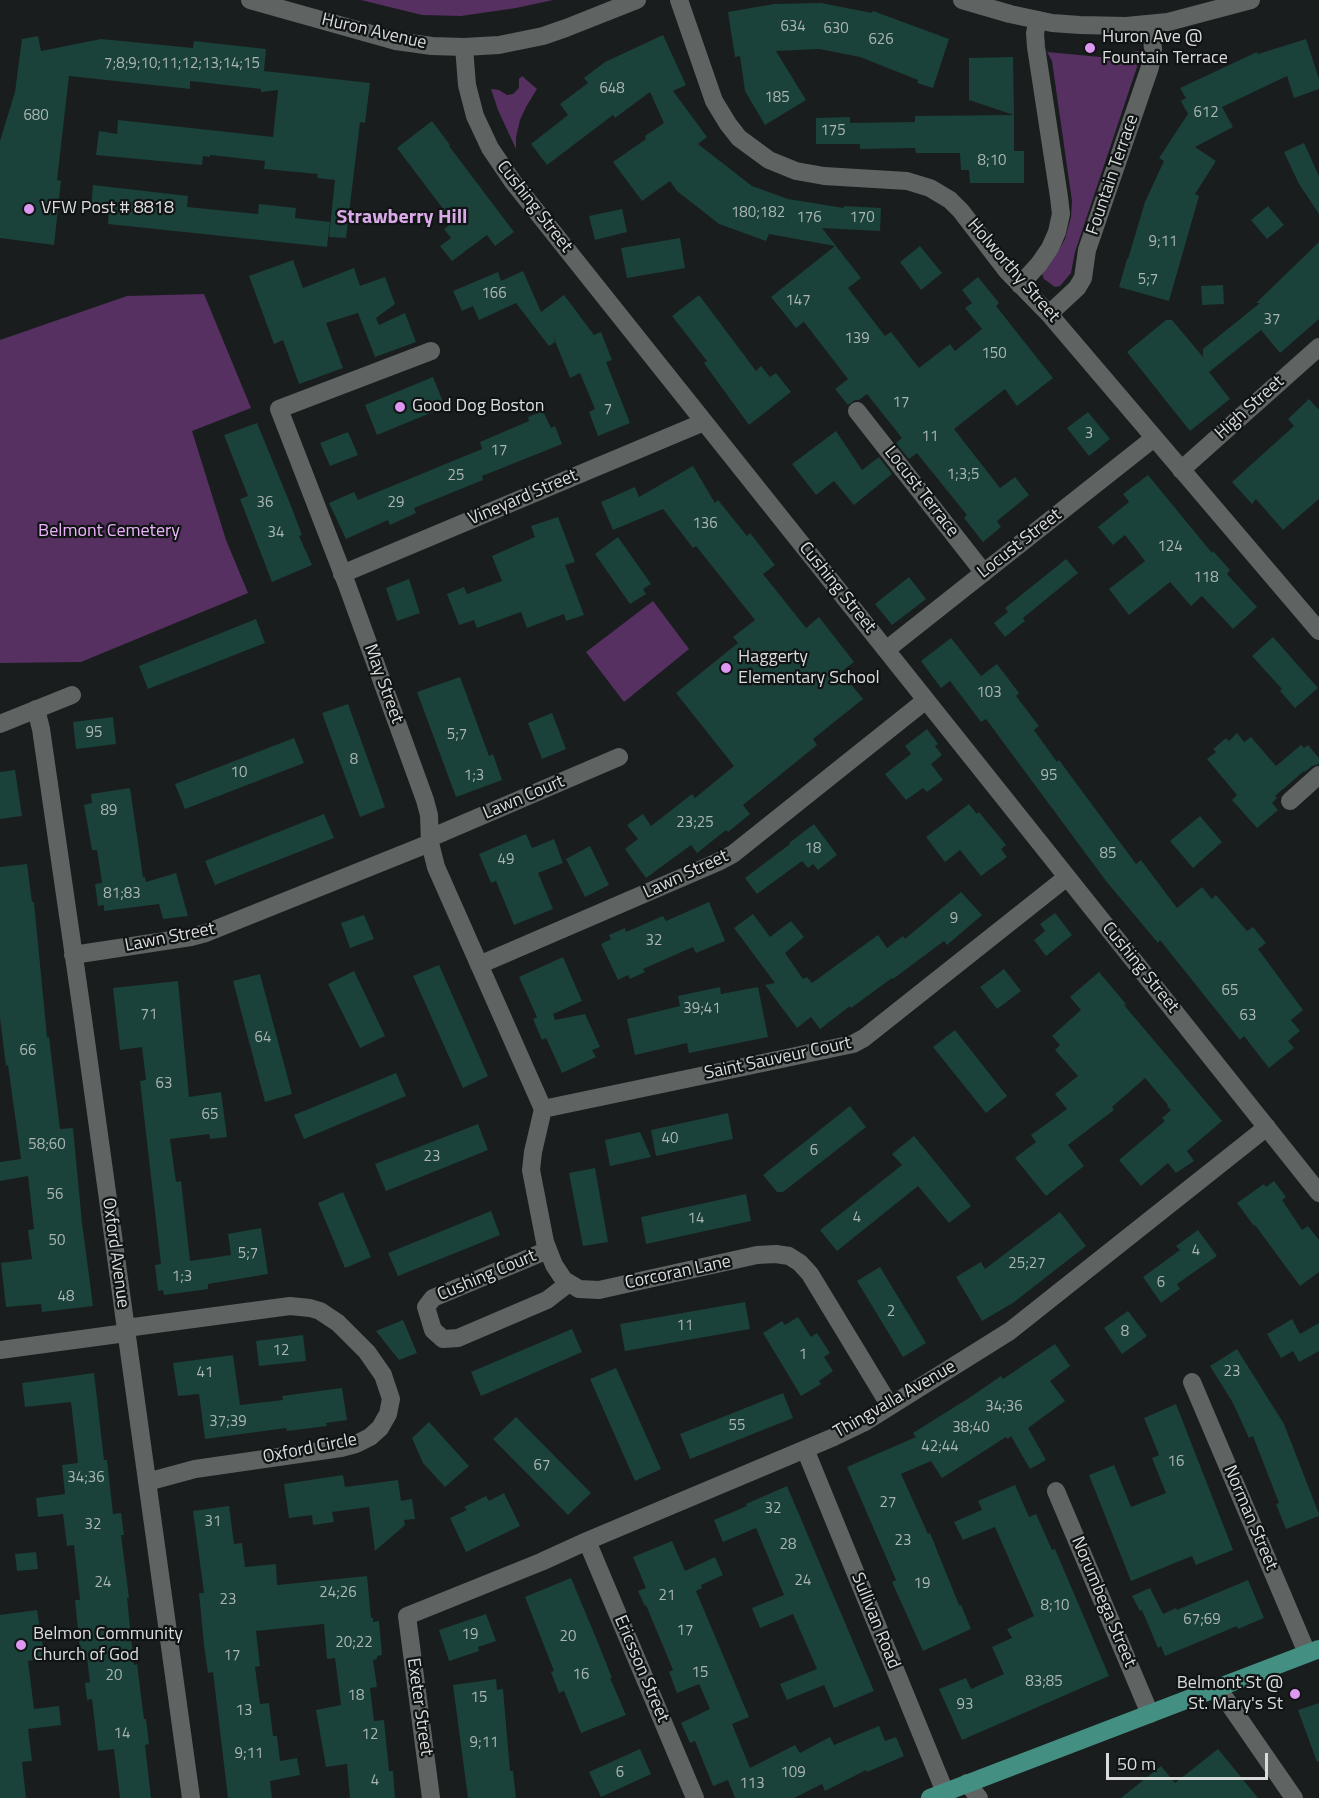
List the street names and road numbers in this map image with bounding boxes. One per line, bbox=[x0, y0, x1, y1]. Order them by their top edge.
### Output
street label: Huron Avenue bbox=[319, 9, 429, 55]
street label: Fountain Terrace bbox=[1082, 112, 1144, 238]
street label: Cushing Street bbox=[492, 157, 576, 257]
street label: Holworthy Street bbox=[962, 215, 1064, 327]
street label: High Street bbox=[1211, 371, 1289, 445]
street label: Locust Terrace bbox=[879, 442, 963, 542]
street label: Vineyard Street bbox=[465, 465, 581, 531]
street label: Locust Street bbox=[974, 505, 1066, 583]
street label: Cushing Street bbox=[794, 538, 880, 638]
street label: May Street bbox=[359, 641, 407, 727]
street label: Lawn Court bbox=[480, 771, 568, 825]
street label: Lawn Street bbox=[640, 846, 732, 904]
street label: Cushing Street bbox=[1097, 918, 1183, 1018]
street label: Lawn Street bbox=[123, 919, 217, 957]
street label: Saint Sauveur Court bbox=[703, 1033, 853, 1085]
street label: Oxford Avenue bbox=[97, 1196, 133, 1310]
street label: Cushing Court bbox=[434, 1246, 540, 1306]
street label: Corcoran Lane bbox=[623, 1251, 733, 1295]
street label: Thingvalla Avenue bbox=[830, 1356, 960, 1444]
street label: Oxford Circle bbox=[261, 1429, 359, 1469]
street label: Norman Street bbox=[1218, 1462, 1282, 1574]
street label: Norumbega Street bbox=[1066, 1534, 1140, 1670]
street label: Sullivan Road bbox=[846, 1570, 904, 1672]
street label: Ericsson Street bbox=[609, 1612, 673, 1726]
street label: Exeter Street bbox=[401, 1657, 437, 1757]

